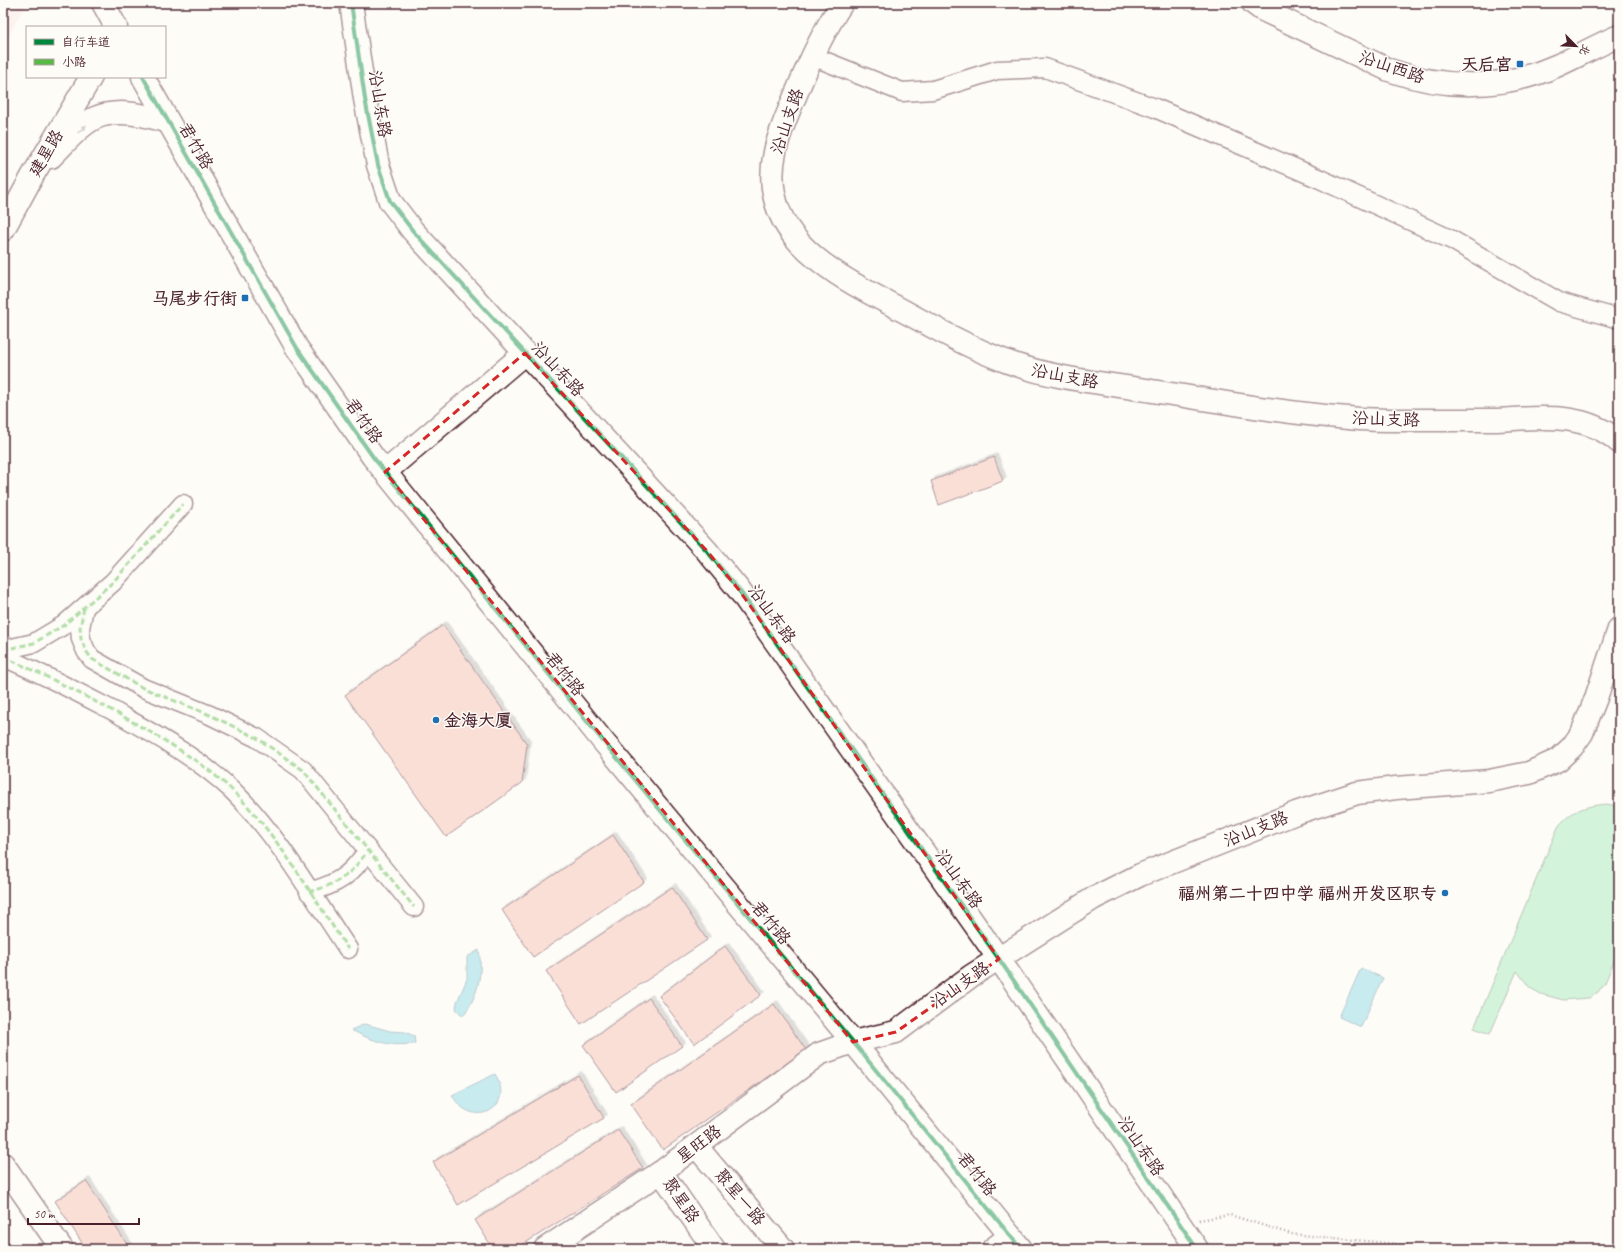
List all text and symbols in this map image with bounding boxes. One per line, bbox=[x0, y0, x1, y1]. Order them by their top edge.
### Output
legend bbox=[26, 26, 166, 78]
north arrow bbox=[1556, 26, 1596, 66]
text: 自行车道 bbox=[62, 34, 110, 50]
text: 北 bbox=[1577, 42, 1594, 58]
street label: 沿山西路 bbox=[1356, 46, 1428, 88]
text: 小路 bbox=[62, 54, 86, 70]
place label: 天后宫 bbox=[1461, 54, 1512, 75]
marker: 天后宫 bbox=[1515, 59, 1525, 69]
street label: 沿山东路 bbox=[364, 69, 396, 139]
street label: 沿山支路 bbox=[766, 85, 808, 157]
street label: 君竹路 bbox=[174, 119, 218, 173]
one-way arrow bbox=[76, 124, 87, 133]
street label: 建星路 bbox=[24, 126, 68, 180]
place label: 马尾步行街 bbox=[152, 288, 237, 309]
marker: 马尾步行街 bbox=[240, 293, 250, 303]
street label: 沿山东路 bbox=[527, 337, 589, 401]
street label: 沿山支路 bbox=[1030, 359, 1100, 393]
street label: 君竹路 bbox=[341, 394, 387, 448]
street label: 沿山支路 bbox=[1352, 407, 1420, 431]
street label: 沿山东路 bbox=[744, 580, 800, 648]
street label: 君竹路 bbox=[541, 648, 589, 700]
place label: 金海大厦 bbox=[444, 710, 512, 731]
marker: 金海大厦 bbox=[431, 715, 441, 725]
street label: 沿山支路 bbox=[1221, 807, 1291, 851]
street label: 沿山东路 bbox=[931, 845, 987, 913]
place label: 福州第二十四中学 福州开发区职专 bbox=[1178, 883, 1437, 904]
marker: 福州第二十四中学 福州开发区职专 bbox=[1440, 888, 1450, 898]
street label: 君竹路 bbox=[747, 897, 795, 949]
street label: 沿山支路 bbox=[926, 957, 994, 1013]
street label: 沿山东路 bbox=[1113, 1112, 1169, 1180]
street label: 星旺路 bbox=[672, 1120, 726, 1168]
street label: 君竹路 bbox=[953, 1148, 1001, 1200]
street label: 聚星一路 bbox=[710, 1164, 770, 1230]
street label: 聚星路 bbox=[658, 1173, 704, 1227]
scale bar bbox=[28, 1200, 139, 1226]
text: 50 m bbox=[34, 1206, 56, 1222]

